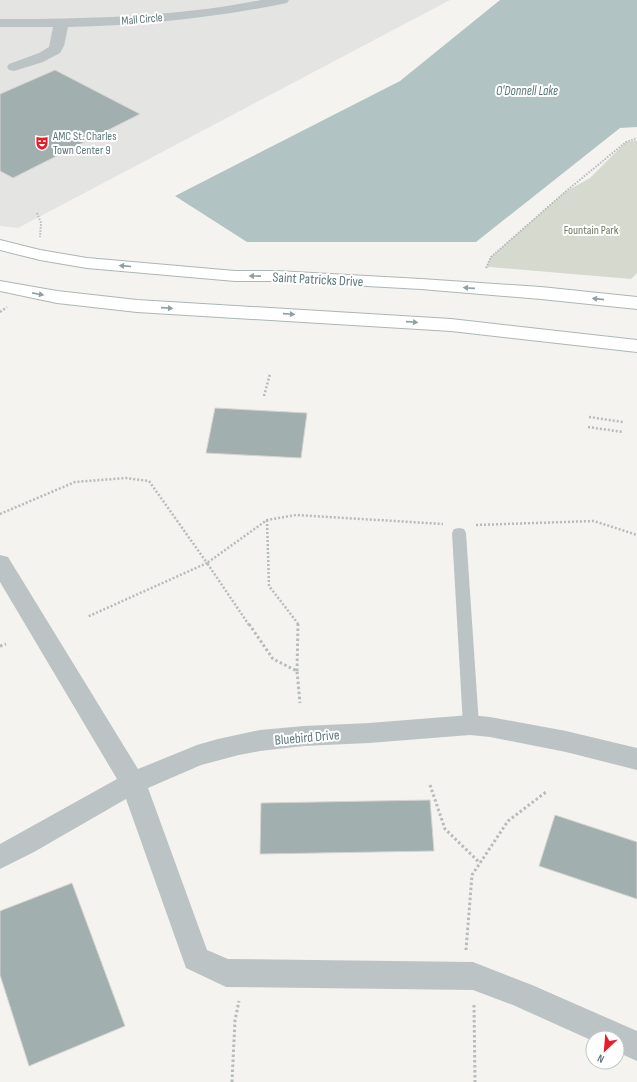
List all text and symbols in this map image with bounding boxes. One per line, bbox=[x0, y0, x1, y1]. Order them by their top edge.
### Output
street label: Mall Circle bbox=[121, 10, 163, 29]
water label: O'Donnell Lake bbox=[496, 83, 558, 99]
place label: AMC St. Charles Town Center 9 bbox=[52, 129, 117, 158]
theatre icon: AMC St. Charles Town Center 9 bbox=[34, 135, 50, 151]
park label: Fountain Park bbox=[564, 223, 619, 238]
one-way arrow bbox=[119, 263, 132, 269]
street label: Saint Patricks Drive bbox=[272, 269, 364, 290]
one-way arrow bbox=[248, 273, 261, 279]
one-way arrow bbox=[463, 284, 475, 291]
one-way arrow bbox=[32, 291, 44, 297]
one-way arrow bbox=[592, 296, 604, 302]
one-way arrow bbox=[161, 305, 173, 312]
one-way arrow bbox=[283, 311, 295, 318]
one-way arrow bbox=[406, 319, 418, 326]
street label: Bluebird Drive bbox=[274, 726, 340, 749]
north arrow bbox=[585, 1030, 625, 1070]
text: N bbox=[595, 1051, 606, 1066]

